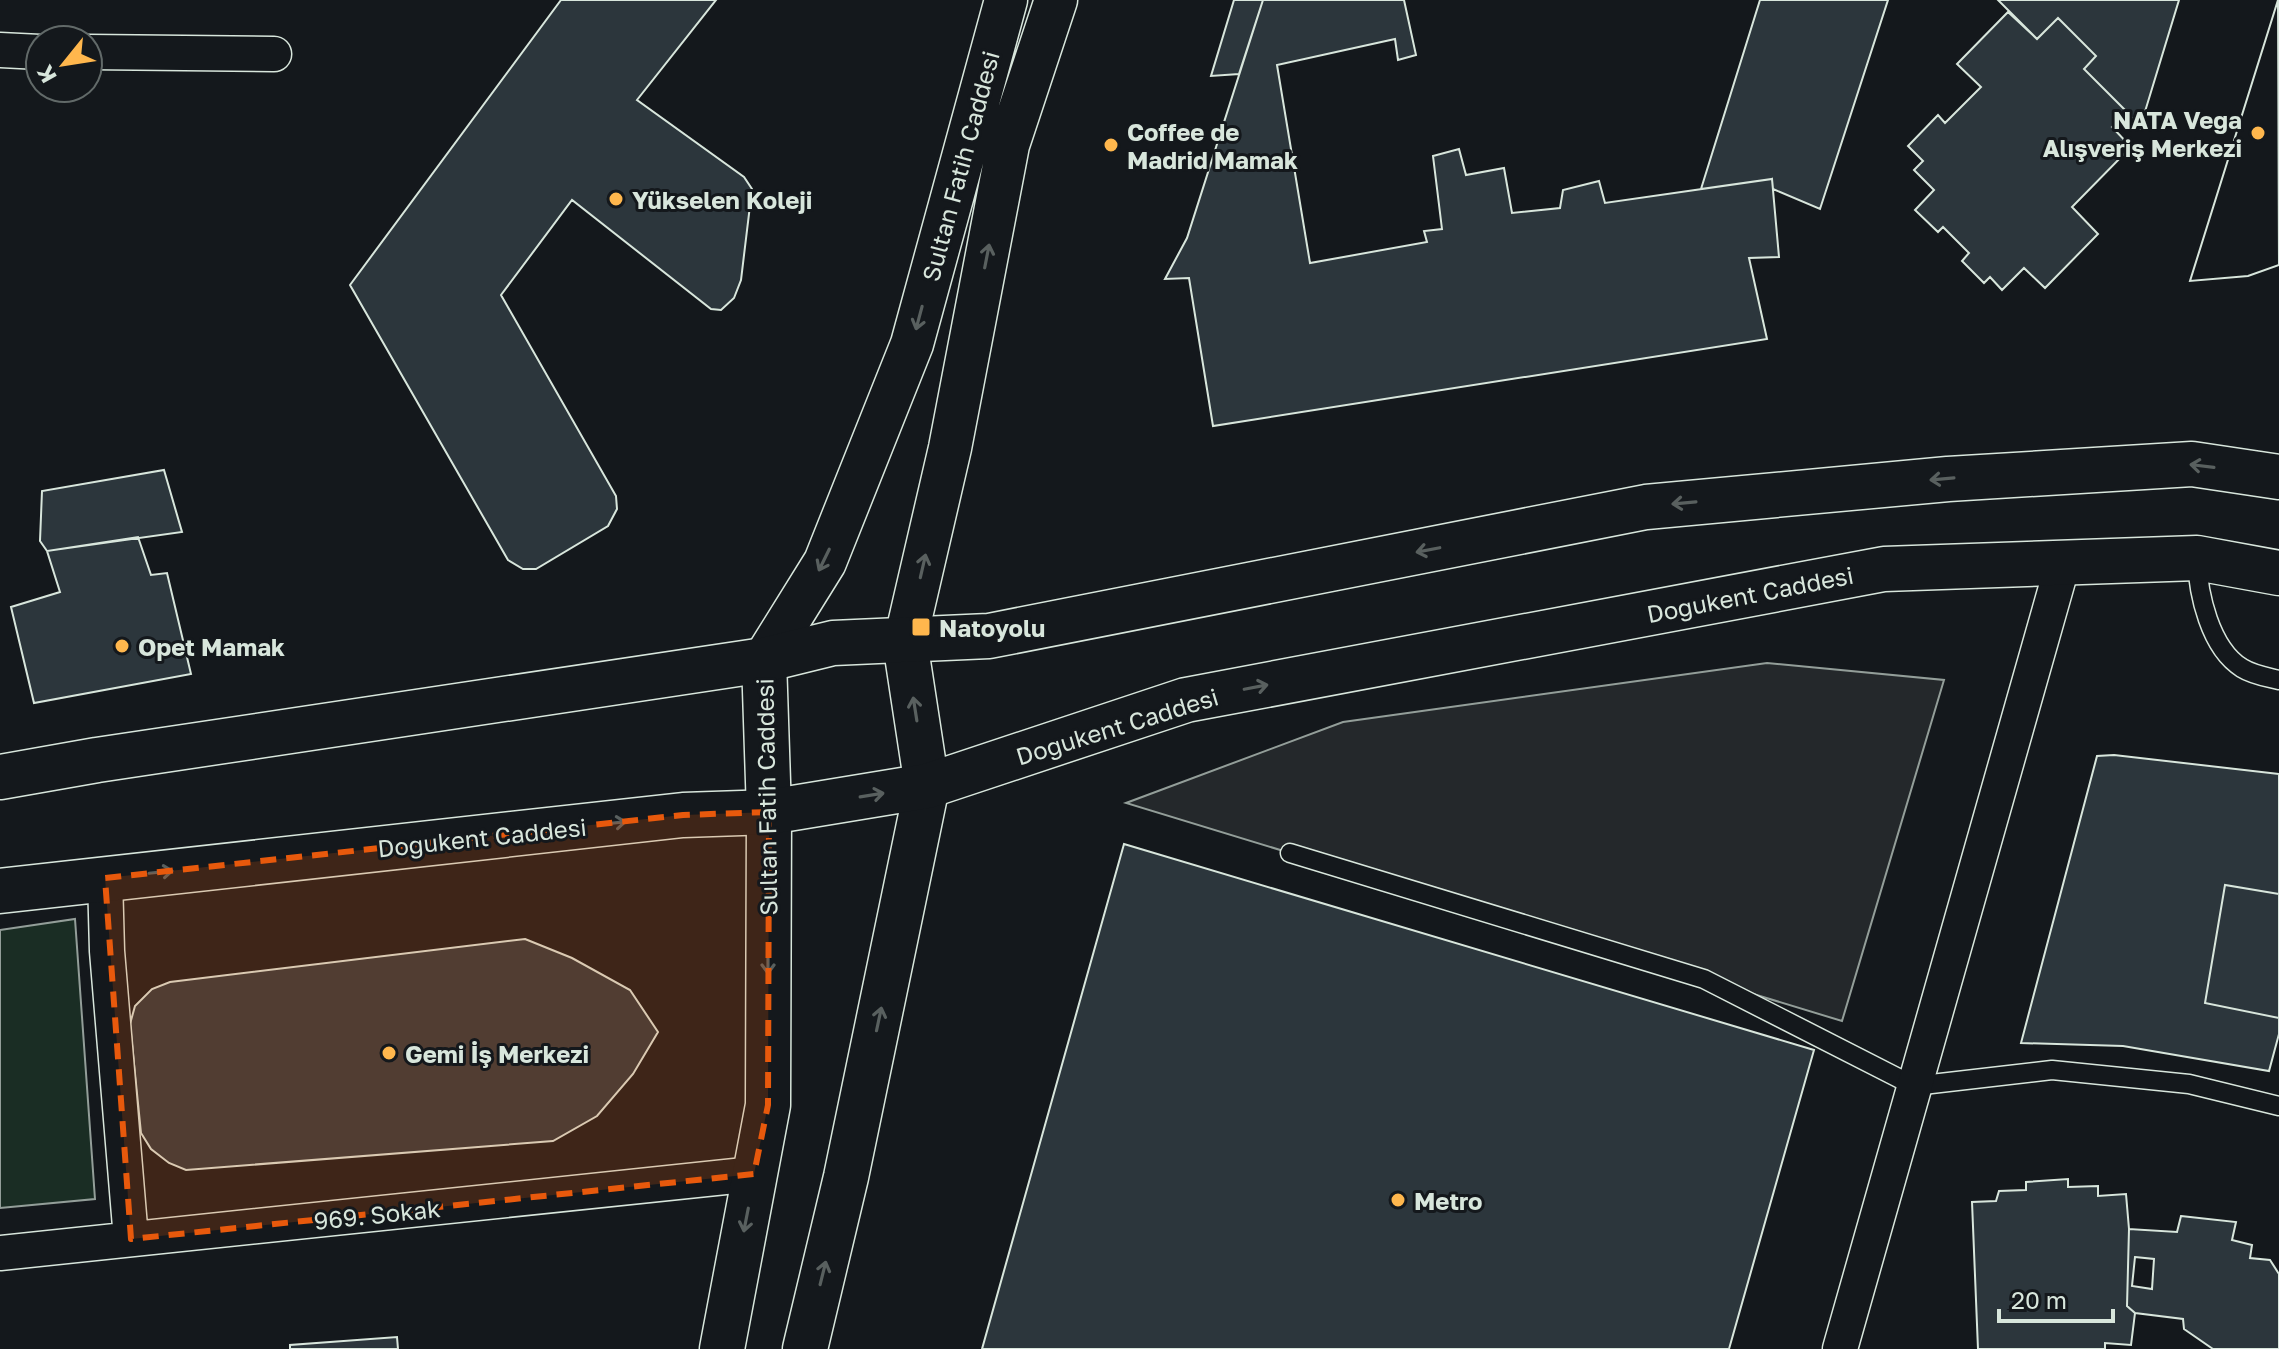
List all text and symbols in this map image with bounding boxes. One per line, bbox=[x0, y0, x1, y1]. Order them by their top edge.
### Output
north arrow bbox=[24, 24, 104, 104]
street label: Sultan Fatih Caddesi bbox=[915, 48, 1005, 284]
text: K bbox=[31, 61, 62, 88]
place label: NATA Vega Alışveriş Merkezi bbox=[2043, 105, 2242, 162]
place label: Coffee de Madrid Mamak bbox=[1127, 117, 1298, 174]
marker: NATA Vega Alışveriş Merkezi bbox=[2249, 124, 2267, 142]
marker: Coffee de Madrid Mamak bbox=[1102, 136, 1120, 154]
place label: Yükselen Koleji bbox=[632, 185, 812, 214]
marker: Yükselen Koleji bbox=[607, 190, 625, 208]
one-way arrow bbox=[980, 244, 995, 270]
one-way arrow bbox=[911, 305, 926, 331]
one-way arrow bbox=[2190, 458, 2215, 473]
one-way arrow bbox=[1929, 472, 1956, 487]
one-way arrow bbox=[1671, 496, 1698, 511]
one-way arrow bbox=[1416, 543, 1441, 558]
one-way arrow bbox=[816, 548, 832, 572]
one-way arrow bbox=[916, 553, 931, 579]
street label: Doğukent Caddesi bbox=[1644, 560, 1856, 628]
place label: Natoyolu bbox=[939, 613, 1045, 642]
marker: Natoyolu bbox=[910, 616, 932, 638]
place label: Opet Mamak bbox=[138, 632, 285, 661]
marker: Opet Mamak bbox=[113, 637, 131, 655]
street label: Sultan Fatih Caddesi bbox=[749, 678, 783, 916]
one-way arrow bbox=[1243, 678, 1269, 693]
street label: Doğukent Caddesi bbox=[1012, 681, 1222, 771]
one-way arrow bbox=[907, 697, 922, 722]
one-way arrow bbox=[859, 787, 885, 802]
street label: Doğukent Caddesi bbox=[376, 812, 588, 862]
one-way arrow bbox=[600, 815, 627, 830]
one-way arrow bbox=[147, 864, 174, 879]
one-way arrow bbox=[760, 948, 776, 975]
one-way arrow bbox=[872, 1007, 887, 1033]
place label: Gemi İş Merkezi bbox=[405, 1039, 589, 1068]
marker: Gemi İş Merkezi bbox=[380, 1044, 398, 1062]
place label: Metro bbox=[1414, 1186, 1482, 1215]
marker: Metro bbox=[1389, 1191, 1407, 1209]
street label: 969. Sokak bbox=[312, 1193, 442, 1235]
one-way arrow bbox=[737, 1206, 752, 1232]
one-way arrow bbox=[816, 1261, 831, 1287]
scale bar bbox=[1999, 1273, 2113, 1323]
text: 20 m bbox=[2011, 1285, 2067, 1314]

